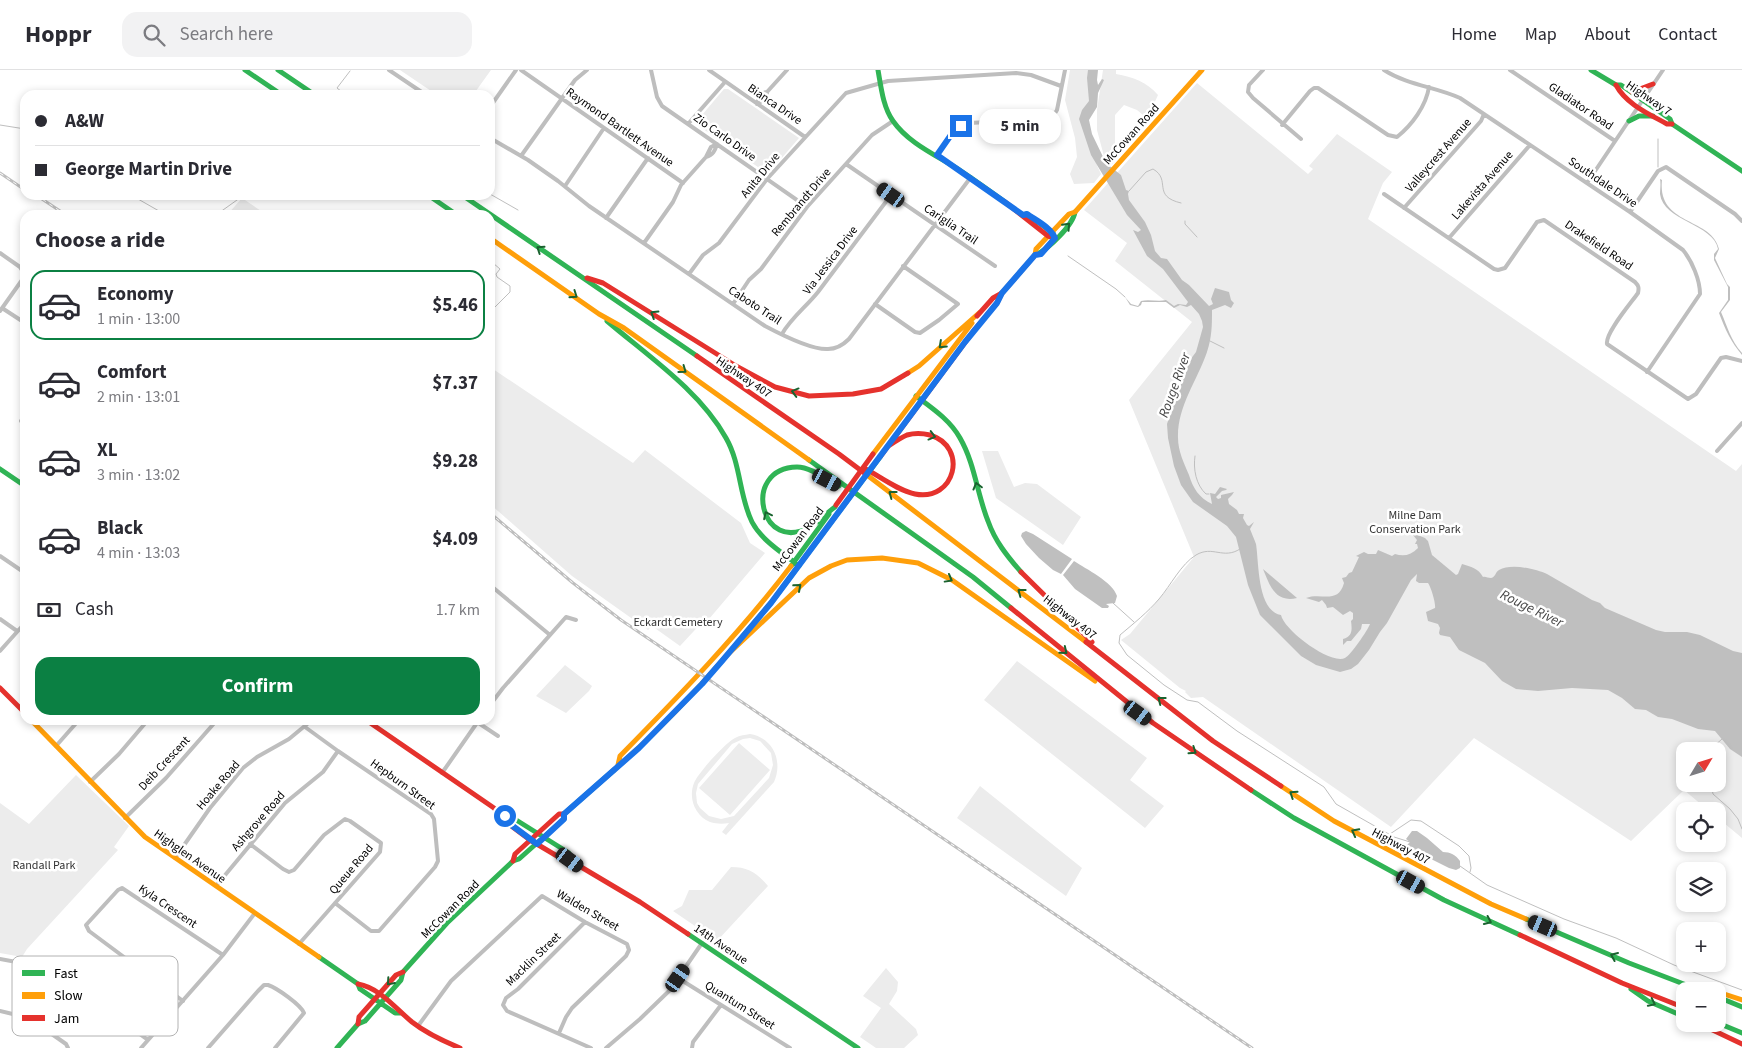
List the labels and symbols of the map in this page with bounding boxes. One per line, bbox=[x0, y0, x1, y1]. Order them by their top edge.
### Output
street label: Highway 7 bbox=[1622, 77, 1675, 120]
street label: Gladiator Road bbox=[1545, 78, 1616, 134]
street label: Bianca Drive bbox=[744, 80, 805, 129]
street label: Raymond Bartlett Avenue bbox=[562, 84, 677, 171]
street label: McCowan Road bbox=[1099, 100, 1163, 169]
callout: 5 min bbox=[978, 108, 1061, 144]
street label: Zio Carlo Drive bbox=[690, 109, 760, 165]
street label: Valleycrest Avenue bbox=[1401, 114, 1475, 196]
route end bbox=[950, 115, 972, 137]
street label: Lakevista Avenue bbox=[1448, 147, 1517, 223]
street label: Anita Drive bbox=[737, 149, 784, 202]
street label: Southdale Drive bbox=[1565, 153, 1641, 212]
street label: Rembrandt Drive bbox=[768, 164, 835, 240]
car bbox=[874, 180, 907, 210]
street label: Cariglia Trail bbox=[920, 200, 981, 249]
street label: Drakefield Road bbox=[1561, 216, 1636, 275]
street label: Via Jessica Drive bbox=[799, 222, 862, 298]
one-way arrow bbox=[1061, 222, 1070, 231]
one-way arrow bbox=[537, 246, 546, 255]
street label: Caboto Trail bbox=[725, 282, 785, 329]
one-way arrow bbox=[568, 289, 577, 298]
one-way arrow bbox=[650, 311, 659, 321]
one-way arrow bbox=[939, 339, 948, 348]
water label: Rouge River bbox=[1154, 349, 1196, 421]
street label: Highway 407 bbox=[713, 353, 775, 402]
one-way arrow bbox=[678, 364, 687, 373]
one-way arrow bbox=[791, 387, 800, 398]
one-way arrow bbox=[927, 430, 935, 440]
car bbox=[810, 467, 843, 493]
one-way arrow bbox=[972, 482, 982, 490]
one-way arrow bbox=[888, 491, 898, 500]
street label: McCowan Road bbox=[769, 504, 828, 575]
park label: Milne Dam Conservation Park bbox=[1369, 507, 1461, 538]
one-way arrow bbox=[763, 511, 773, 520]
one-way arrow bbox=[943, 573, 952, 583]
one-way arrow bbox=[792, 584, 801, 593]
water label: Rouge River bbox=[1497, 585, 1568, 633]
one-way arrow bbox=[1017, 589, 1027, 598]
street label: Highway 407 bbox=[1039, 591, 1100, 644]
park label: Eckardt Cemetery bbox=[633, 614, 723, 631]
one-way arrow bbox=[1058, 645, 1067, 653]
one-way arrow bbox=[1157, 697, 1167, 706]
car bbox=[1121, 698, 1154, 728]
street label: Deib Crescent bbox=[135, 732, 194, 794]
north arrow bbox=[1676, 742, 1726, 792]
one-way arrow bbox=[1188, 744, 1197, 754]
street label: Hepburn Street bbox=[367, 755, 439, 814]
street label: Hoake Road bbox=[193, 757, 244, 814]
street label: Ashgrove Road bbox=[228, 788, 289, 855]
one-way arrow bbox=[1290, 791, 1299, 800]
route start bbox=[494, 805, 516, 827]
street label: Highway 407 bbox=[1369, 824, 1433, 869]
street label: Highglen Avenue bbox=[150, 825, 229, 888]
one-way arrow bbox=[1352, 828, 1361, 838]
street label: Queue Road bbox=[325, 840, 378, 898]
car bbox=[553, 845, 586, 875]
park label: Randall Park bbox=[12, 857, 76, 874]
car bbox=[1394, 868, 1427, 896]
street label: McCowan Road bbox=[417, 876, 484, 943]
street label: Kyla Crescent bbox=[135, 880, 200, 932]
street label: Walden Street bbox=[553, 886, 622, 935]
car bbox=[1526, 913, 1559, 939]
one-way arrow bbox=[1483, 915, 1492, 925]
street label: 14th Avenue bbox=[690, 920, 751, 969]
street label: Macklin Street bbox=[502, 929, 565, 990]
one-way arrow bbox=[1610, 952, 1619, 963]
legend bbox=[12, 956, 178, 1036]
car bbox=[663, 961, 692, 995]
text: Fast bbox=[54, 964, 78, 984]
one-way arrow bbox=[387, 976, 396, 985]
street label: Quantum Street bbox=[701, 977, 778, 1034]
text: Slow bbox=[54, 986, 83, 1006]
one-way arrow bbox=[1647, 997, 1656, 1007]
text: Jam bbox=[54, 1009, 79, 1029]

